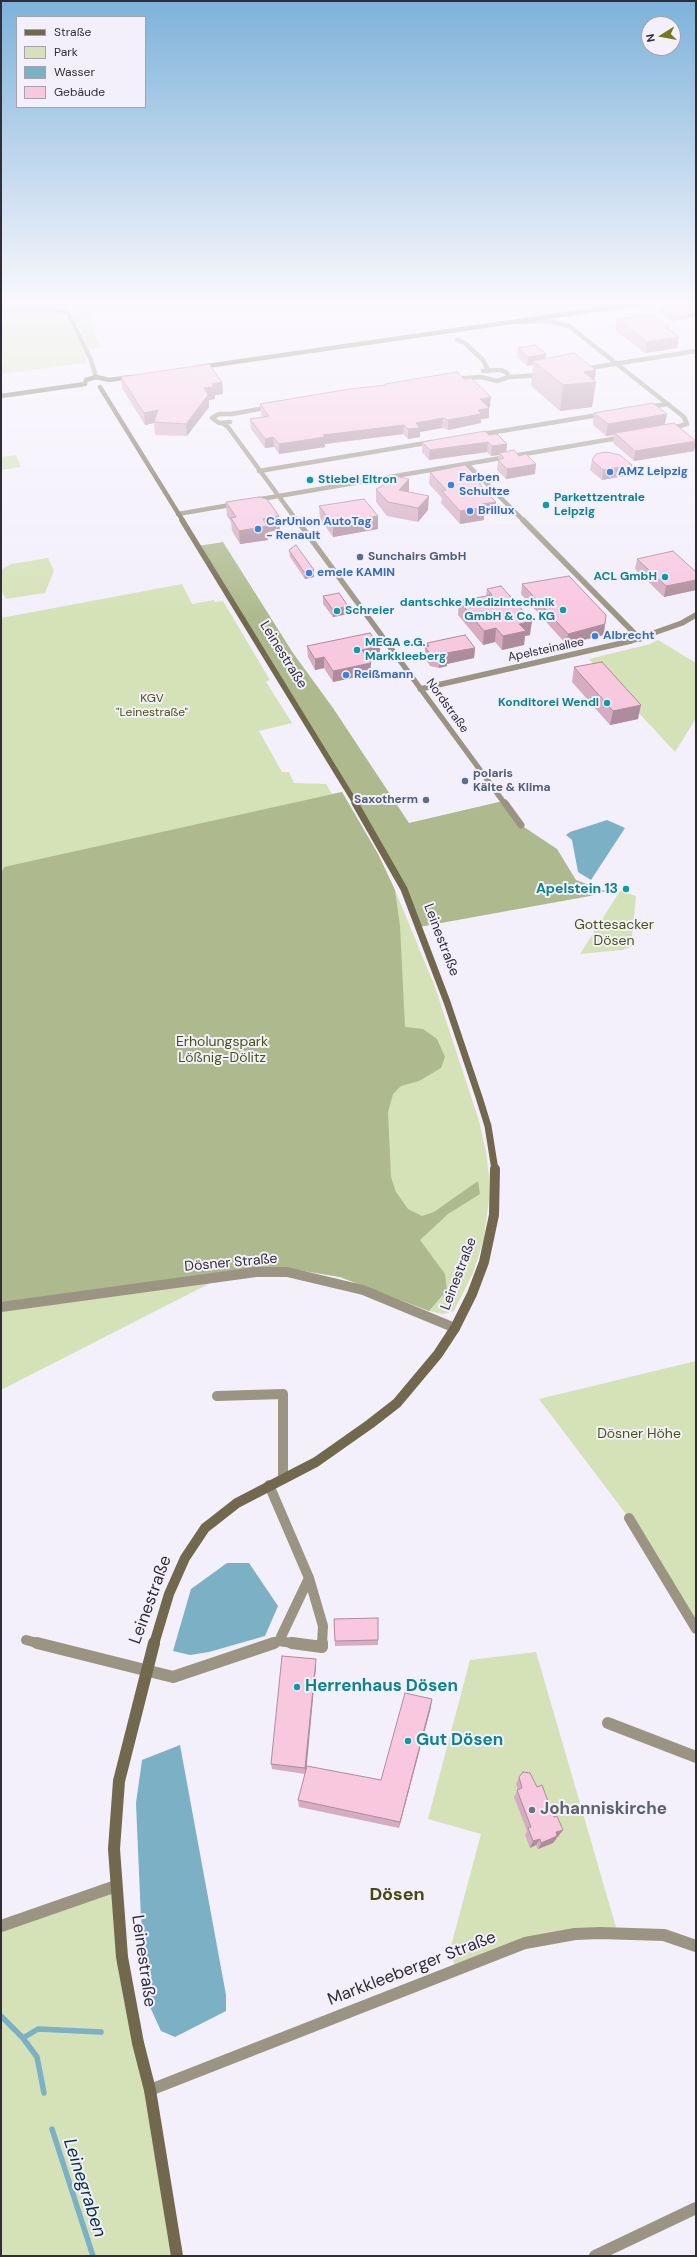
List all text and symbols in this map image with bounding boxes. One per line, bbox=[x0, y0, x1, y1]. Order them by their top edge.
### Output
legend bbox=[16, 16, 146, 108]
north arrow bbox=[641, 16, 681, 56]
text: Straße bbox=[54, 24, 91, 40]
text: N bbox=[643, 33, 658, 43]
text: Park bbox=[54, 44, 78, 60]
text: Wasser bbox=[54, 64, 95, 80]
text: Gebäude bbox=[54, 84, 105, 100]
place label: AMZ Leipzig bbox=[618, 465, 688, 479]
marker: AMZ Leipzig bbox=[605, 467, 615, 477]
place label: Farben Schultze bbox=[459, 471, 510, 499]
place label: Stiebel Eltron bbox=[318, 473, 397, 487]
marker: Stiebel Eltron bbox=[305, 475, 315, 485]
marker: Farben Schultze bbox=[446, 480, 456, 490]
place label: Parkettzentrale Leipzig bbox=[554, 491, 645, 519]
marker: Parkettzentrale Leipzig bbox=[541, 500, 551, 510]
place label: Brillux bbox=[478, 504, 515, 518]
marker: Brillux bbox=[465, 506, 475, 516]
place label: CarUnion AutoTag - Renault bbox=[266, 515, 372, 543]
marker: CarUnion AutoTag - Renault bbox=[253, 524, 263, 534]
place label: Sunchairs GmbH bbox=[368, 550, 466, 564]
marker: Sunchairs GmbH bbox=[355, 552, 365, 562]
place label: emele KAMIN bbox=[317, 566, 395, 580]
marker: emele KAMIN bbox=[304, 568, 314, 578]
place label: ACL GmbH bbox=[594, 570, 657, 584]
marker: ACL GmbH bbox=[660, 572, 670, 582]
place label: dantschke Medizintechnik GmbH & Co. KG bbox=[400, 596, 555, 624]
place label: Schreier bbox=[345, 604, 394, 618]
marker: dantschke Medizintechnik GmbH & Co. KG bbox=[558, 605, 568, 615]
marker: Schreier bbox=[332, 606, 342, 616]
street label: Leinestraße bbox=[256, 618, 310, 692]
place label: Albrecht bbox=[603, 629, 655, 643]
marker: Albrecht bbox=[590, 631, 600, 641]
street label: Apelsteinallee bbox=[507, 635, 585, 665]
place label: MEGA e.G. Markkleeberg bbox=[365, 636, 446, 664]
marker: MEGA e.G. Markkleeberg bbox=[352, 645, 362, 655]
place label: Reißmann bbox=[354, 668, 413, 682]
marker: Reißmann bbox=[341, 670, 351, 680]
street label: Nordstraße bbox=[423, 676, 471, 736]
park label: KGV "Leinestraße" bbox=[116, 692, 188, 720]
place label: Konditorei Wendl bbox=[498, 696, 599, 710]
marker: Konditorei Wendl bbox=[602, 698, 612, 708]
place label: polaris Kälte & Klima bbox=[473, 767, 551, 795]
marker: polaris Kälte & Klima bbox=[460, 776, 470, 786]
place label: Saxotherm bbox=[354, 793, 418, 807]
marker: Saxotherm bbox=[421, 795, 431, 805]
place label: Apelstein 13 bbox=[536, 881, 618, 897]
marker: Apelstein 13 bbox=[621, 884, 631, 894]
street label: Leinestraße bbox=[419, 901, 463, 979]
park label: Gottesacker Dösen bbox=[574, 917, 654, 950]
park label: Erholungspark Lößnig-Dölitz bbox=[176, 1034, 268, 1066]
street label: Leinestraße bbox=[437, 1235, 481, 1313]
street label: Dösner Straße bbox=[184, 1251, 278, 1275]
park label: Dösner Höhe bbox=[597, 1426, 681, 1442]
street label: Leinestraße bbox=[126, 1553, 176, 1647]
place label: Herrenhaus Dösen bbox=[305, 1677, 458, 1697]
marker: Herrenhaus Dösen bbox=[292, 1682, 302, 1692]
place label: Gut Dösen bbox=[416, 1731, 503, 1751]
marker: Gut Dösen bbox=[403, 1736, 413, 1746]
place label: Johanniskirche bbox=[540, 1800, 667, 1820]
marker: Johanniskirche bbox=[527, 1805, 537, 1815]
district label: Dösen bbox=[369, 1884, 425, 1906]
street label: Leinestraße bbox=[126, 1914, 160, 2008]
street label: Markkleeberger Straße bbox=[325, 1927, 499, 2011]
water label: Leinegraben bbox=[58, 2136, 110, 2240]

